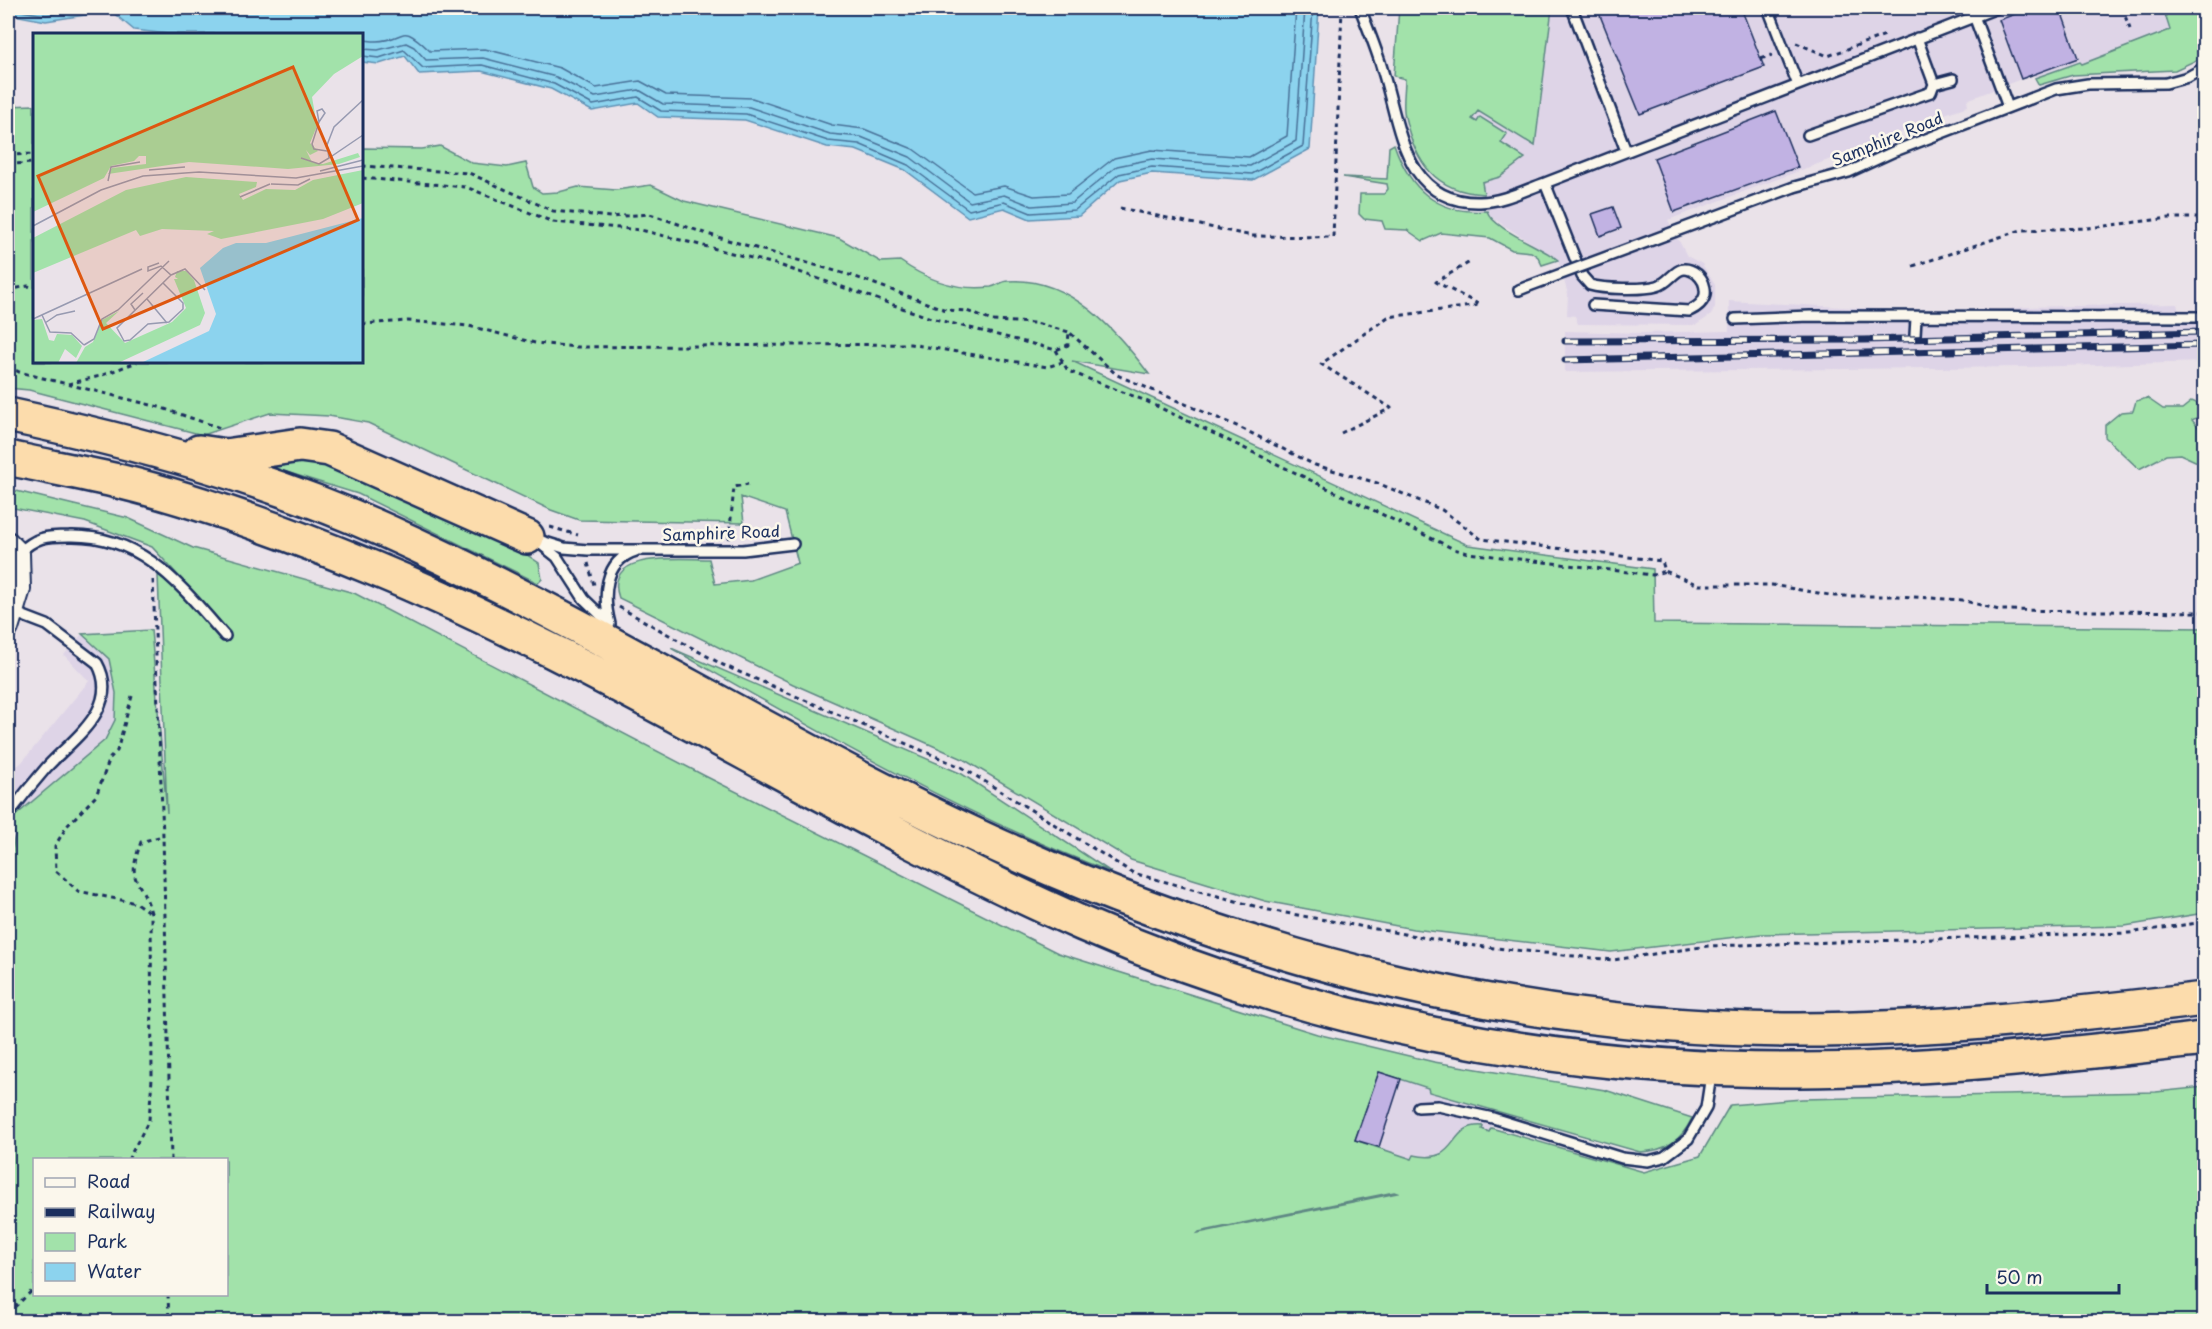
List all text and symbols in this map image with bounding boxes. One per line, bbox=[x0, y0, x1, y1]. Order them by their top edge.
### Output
inset map bbox=[33, 33, 363, 363]
street label: Samphire Road bbox=[1828, 105, 1946, 171]
street label: Samphire Road bbox=[662, 518, 780, 546]
legend bbox=[33, 1158, 228, 1296]
text: Road bbox=[87, 1167, 131, 1194]
text: Railway bbox=[87, 1197, 155, 1224]
text: Park bbox=[87, 1227, 127, 1254]
text: Water bbox=[87, 1257, 142, 1284]
scale bar bbox=[1987, 1257, 2119, 1295]
text: 50 m bbox=[1996, 1263, 2043, 1290]

